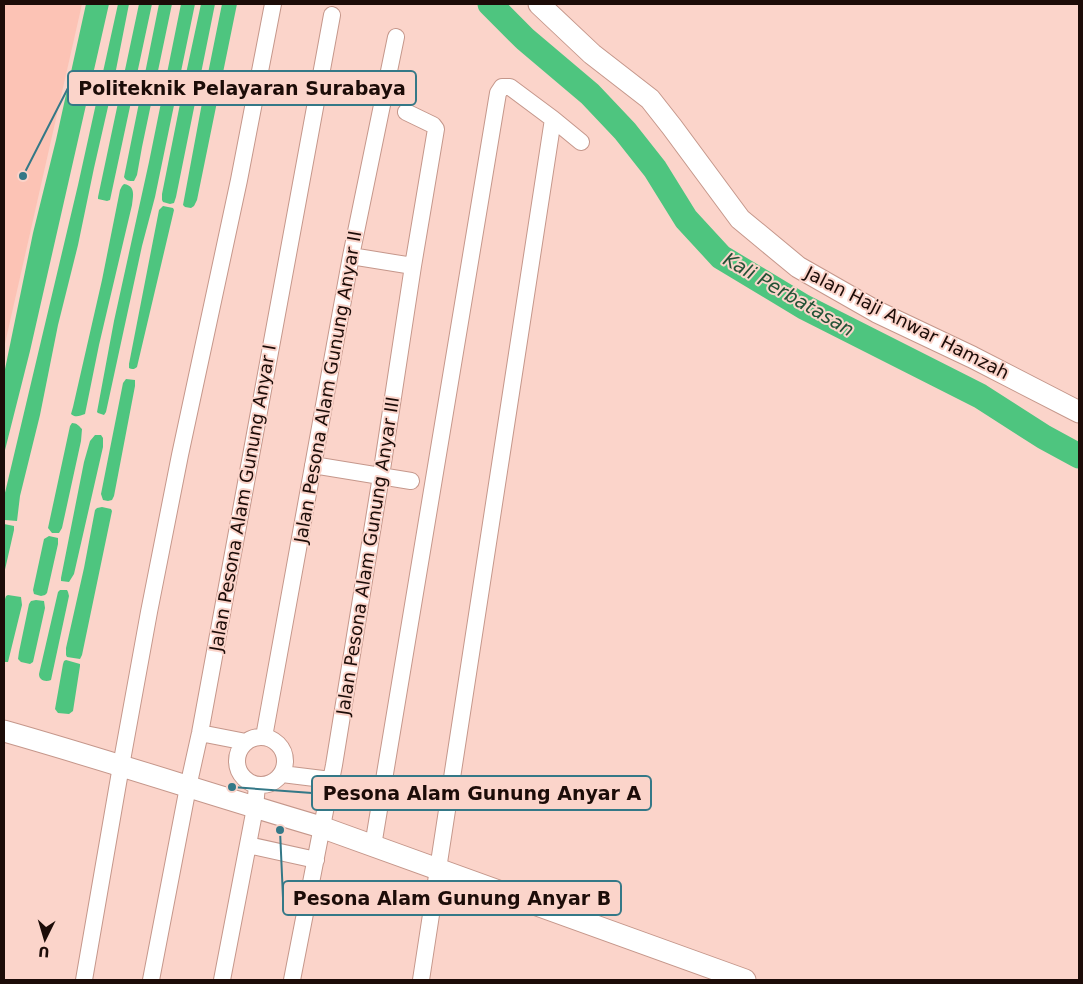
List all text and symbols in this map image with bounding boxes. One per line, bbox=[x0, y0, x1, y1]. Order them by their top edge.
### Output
callout: Politeknik Pelayaran Surabaya bbox=[68, 71, 416, 105]
text: Politeknik Pelayaran Surabaya bbox=[78, 77, 406, 99]
street label: Jalan Pesona Alam Gunung Anyar II bbox=[289, 229, 365, 546]
water label: Kali Perbatasan bbox=[720, 248, 858, 340]
street label: Jalan Haji Anwar Hamzah bbox=[801, 261, 1013, 383]
street label: Jalan Pesona Alam Gunung Anyar I bbox=[205, 343, 280, 654]
street label: Jalan Pesona Alam Gunung Anyar III bbox=[332, 395, 403, 718]
callout: Pesona Alam Gunung Anyar A bbox=[312, 776, 651, 810]
text: Pesona Alam Gunung Anyar A bbox=[323, 782, 642, 804]
callout: Pesona Alam Gunung Anyar B bbox=[283, 881, 621, 915]
text: Pesona Alam Gunung Anyar B bbox=[293, 887, 611, 909]
north arrow bbox=[20, 914, 70, 964]
text: U bbox=[38, 943, 50, 960]

